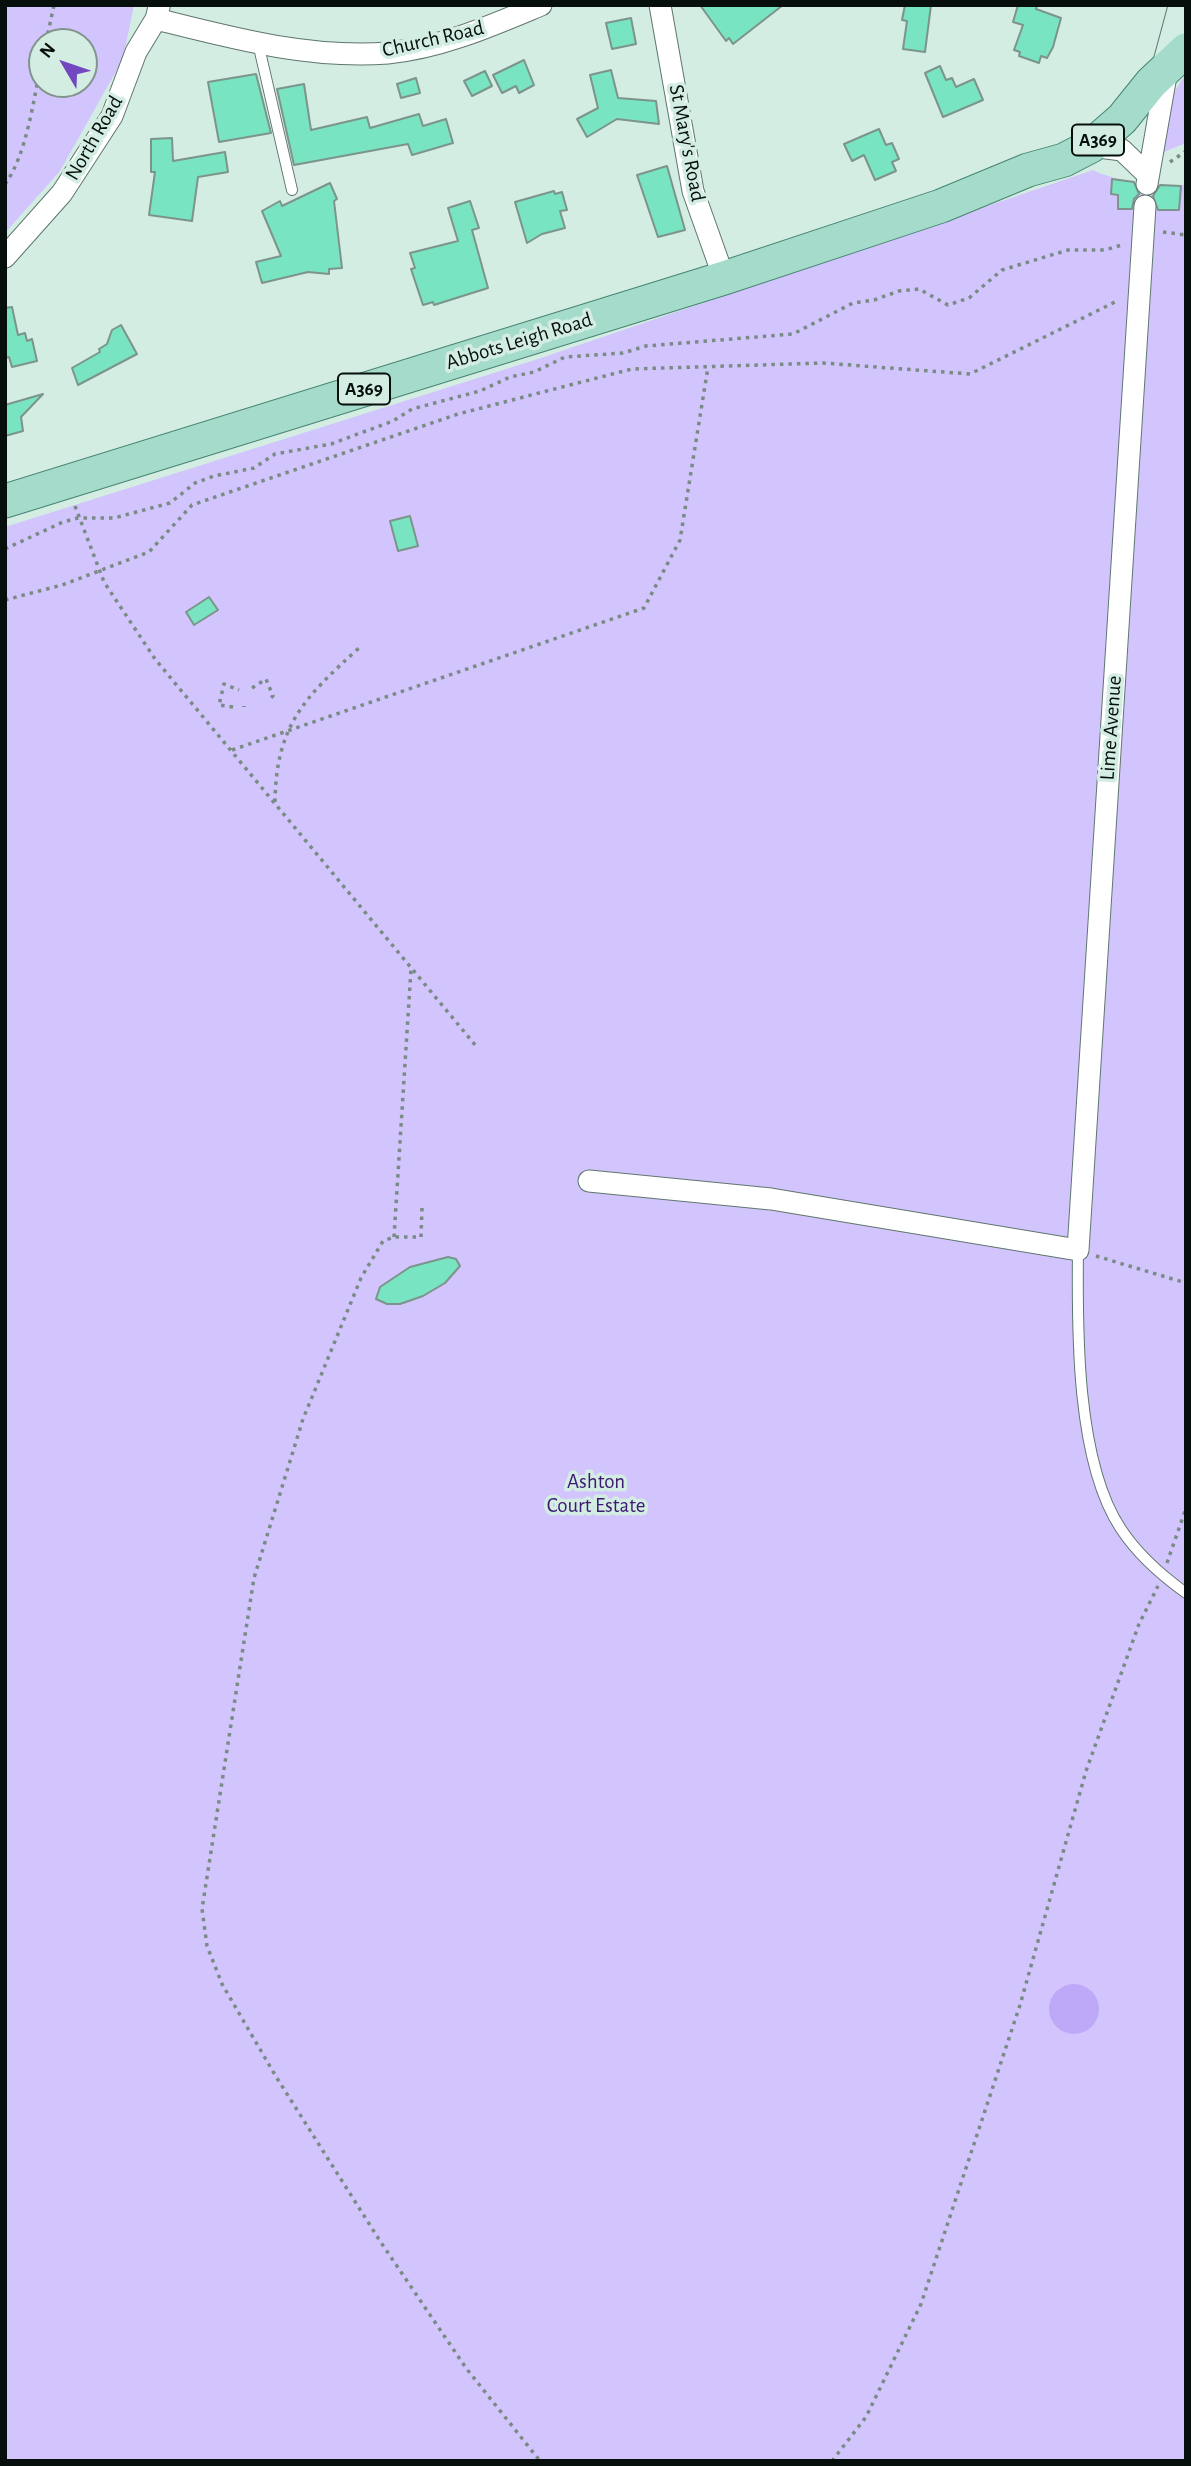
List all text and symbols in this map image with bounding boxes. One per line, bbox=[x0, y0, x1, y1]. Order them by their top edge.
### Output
street label: Church Road bbox=[380, 15, 486, 63]
north arrow bbox=[28, 28, 98, 98]
text: N bbox=[36, 40, 59, 62]
street label: St Mary's Road bbox=[663, 82, 711, 204]
street label: North Road bbox=[60, 91, 128, 185]
road number: A369 bbox=[1072, 124, 1124, 156]
street label: Abbots Leigh Road bbox=[443, 307, 595, 375]
road number: A369 bbox=[338, 374, 390, 404]
street label: Lime Avenue bbox=[1095, 675, 1127, 781]
park label: Ashton Court Estate bbox=[547, 1469, 645, 1519]

